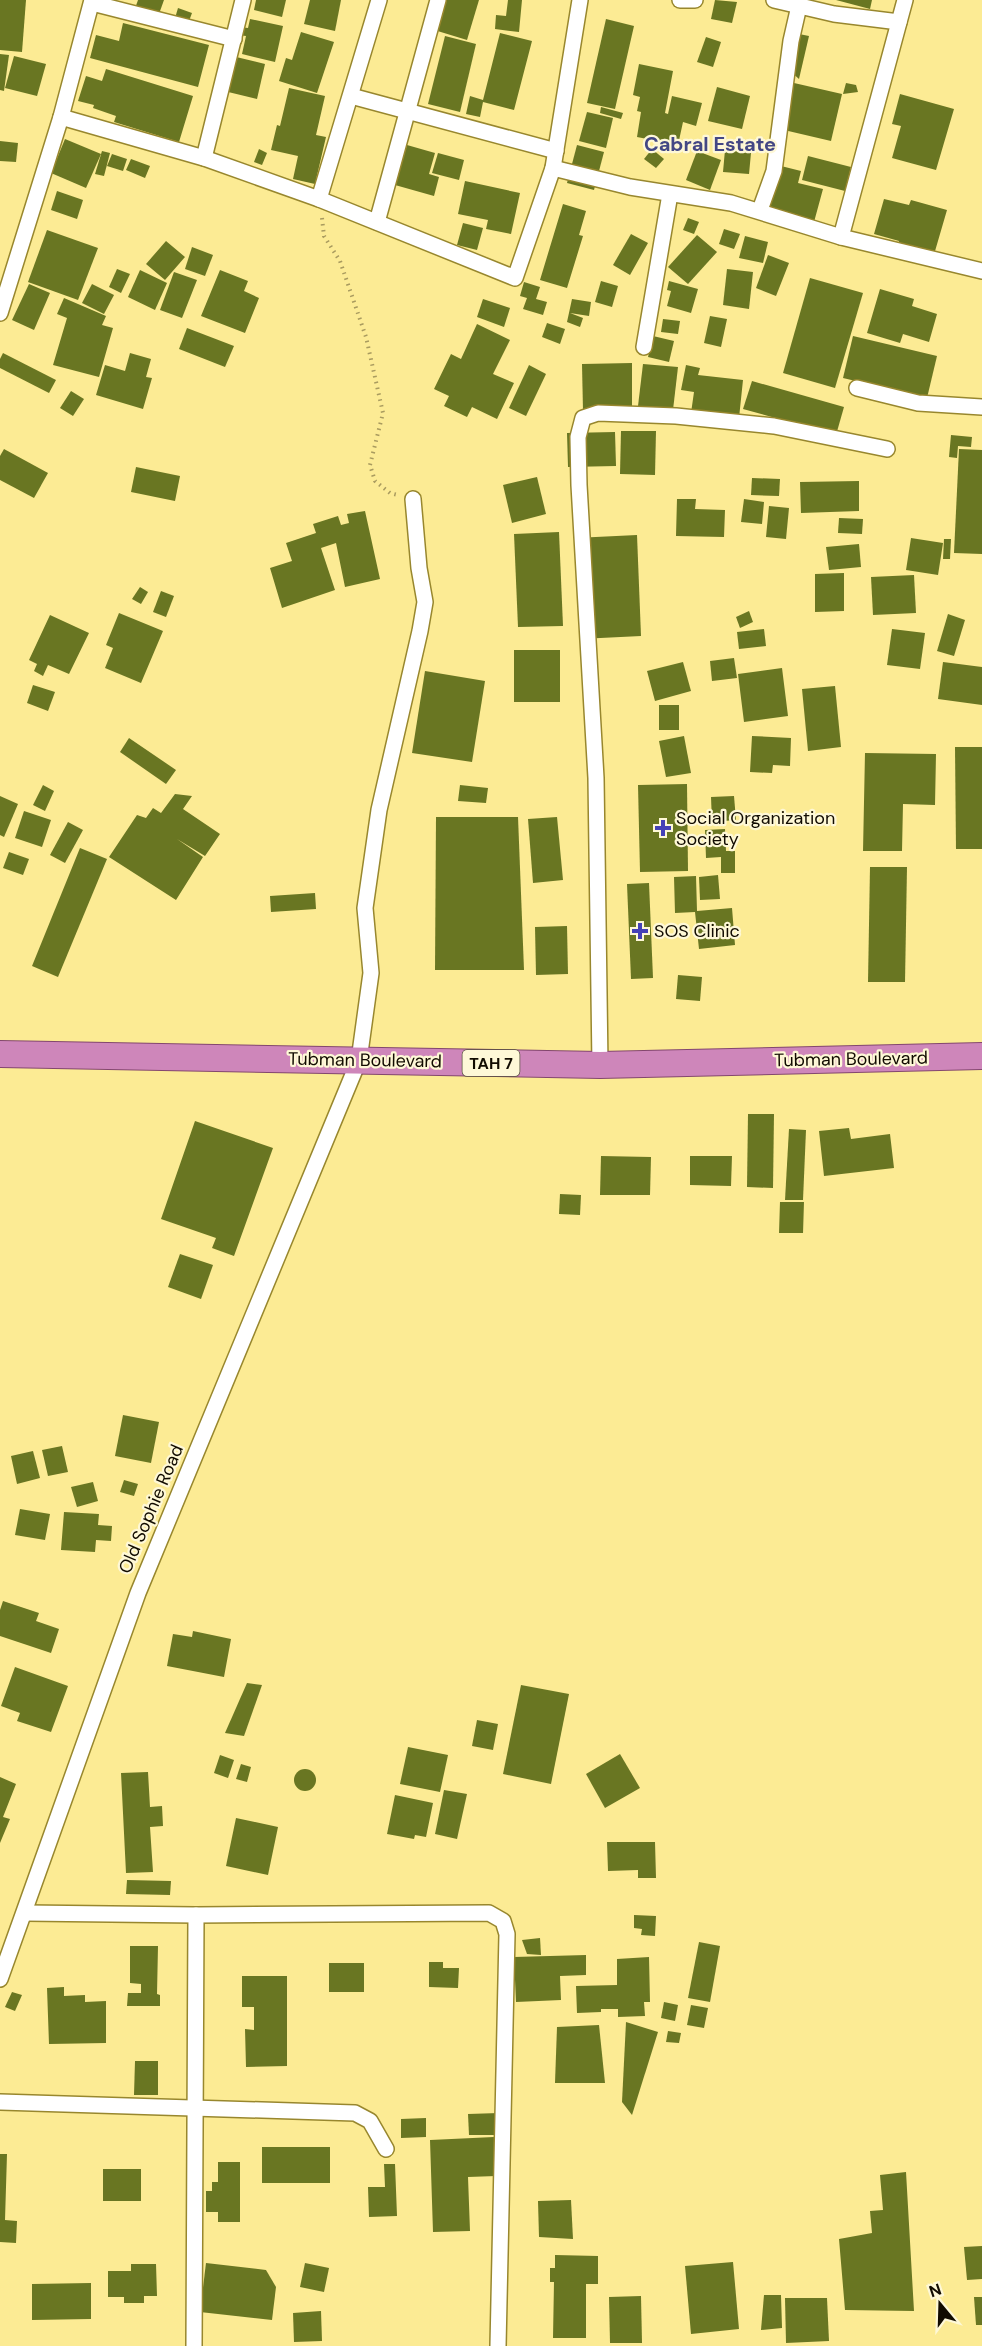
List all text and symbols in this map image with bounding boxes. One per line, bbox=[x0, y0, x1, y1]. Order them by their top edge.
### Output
district label: Cabral Estate bbox=[644, 131, 776, 157]
place label: Social Organization Society bbox=[676, 806, 835, 851]
marker: Social Organization Society bbox=[654, 819, 672, 837]
place label: SOS Clinic bbox=[654, 919, 740, 943]
marker: SOS Clinic bbox=[631, 922, 649, 940]
street label: Tubman Boulevard bbox=[774, 1046, 928, 1072]
street label: Tubman Boulevard bbox=[288, 1047, 442, 1073]
road number: TAH 7 bbox=[462, 1050, 520, 1076]
street label: Old Sophie Road bbox=[113, 1441, 189, 1577]
north arrow bbox=[910, 2274, 970, 2334]
text: N bbox=[926, 2278, 944, 2302]

